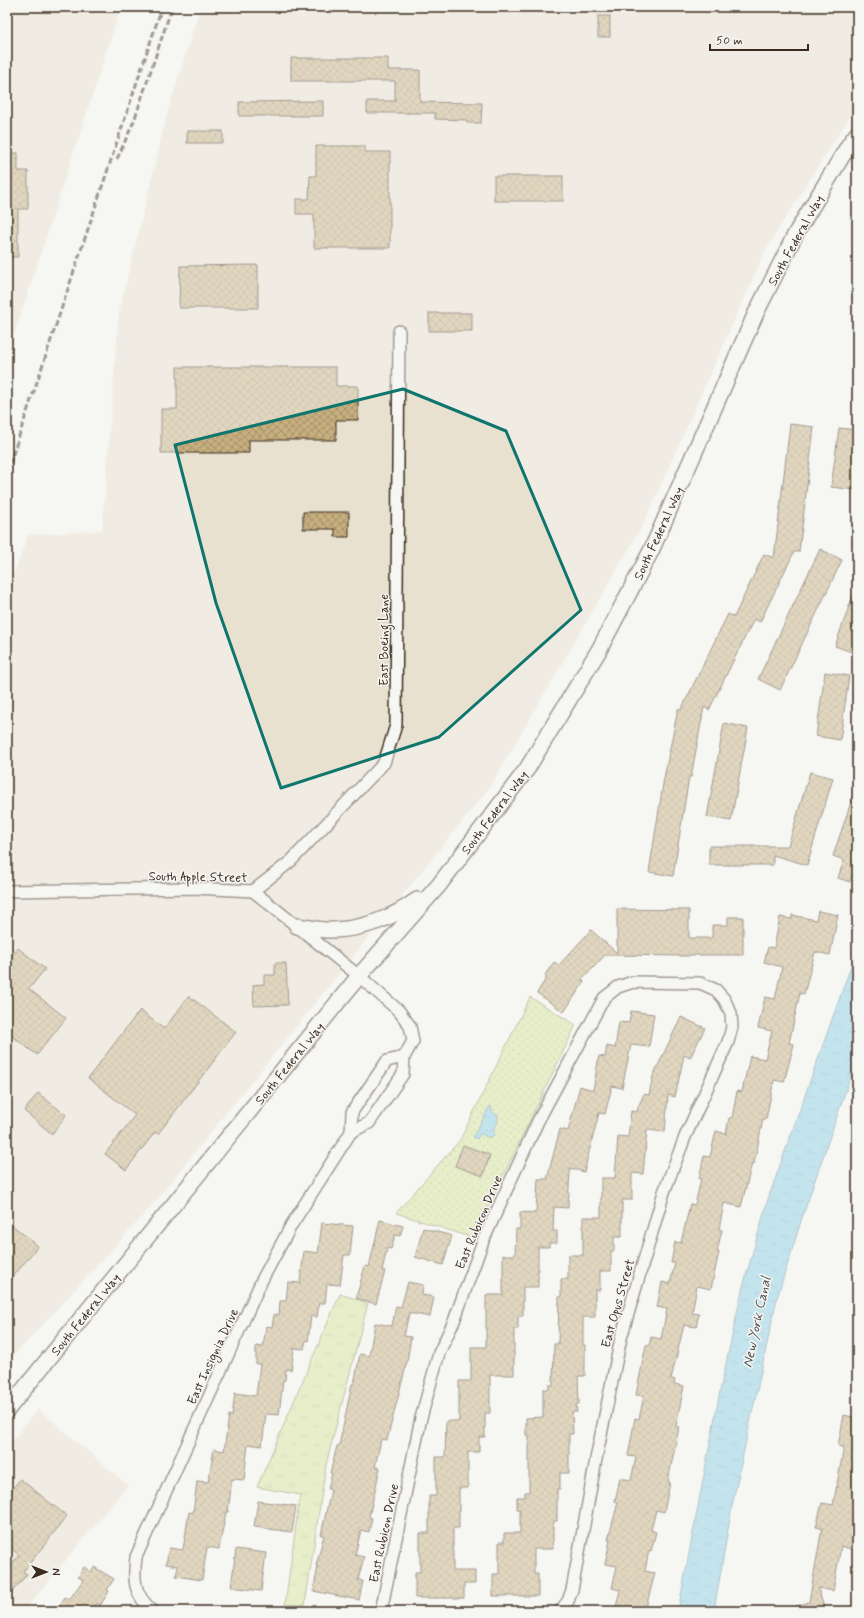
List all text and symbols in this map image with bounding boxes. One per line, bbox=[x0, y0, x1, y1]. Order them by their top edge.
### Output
scale bar bbox=[710, 26, 808, 52]
text: 50 m bbox=[716, 33, 743, 49]
street label: South Federal Way bbox=[764, 192, 828, 289]
street label: South Federal Way bbox=[630, 484, 688, 583]
street label: East Boeing Lane bbox=[376, 594, 395, 686]
street label: South Federal Way bbox=[458, 767, 532, 858]
street label: South Apple Street bbox=[148, 868, 247, 888]
street label: South Federal Way bbox=[252, 1019, 329, 1109]
street label: East Rubicon Drive bbox=[452, 1173, 507, 1272]
street label: East Opus Street bbox=[598, 1257, 639, 1350]
street label: South Federal Way bbox=[48, 1270, 125, 1360]
water label: New York Canal bbox=[739, 1274, 776, 1369]
street label: East Insignia Drive bbox=[184, 1306, 244, 1408]
street label: East Rubicon Drive bbox=[366, 1482, 403, 1584]
north arrow bbox=[26, 1552, 66, 1592]
text: N bbox=[48, 1568, 62, 1576]

